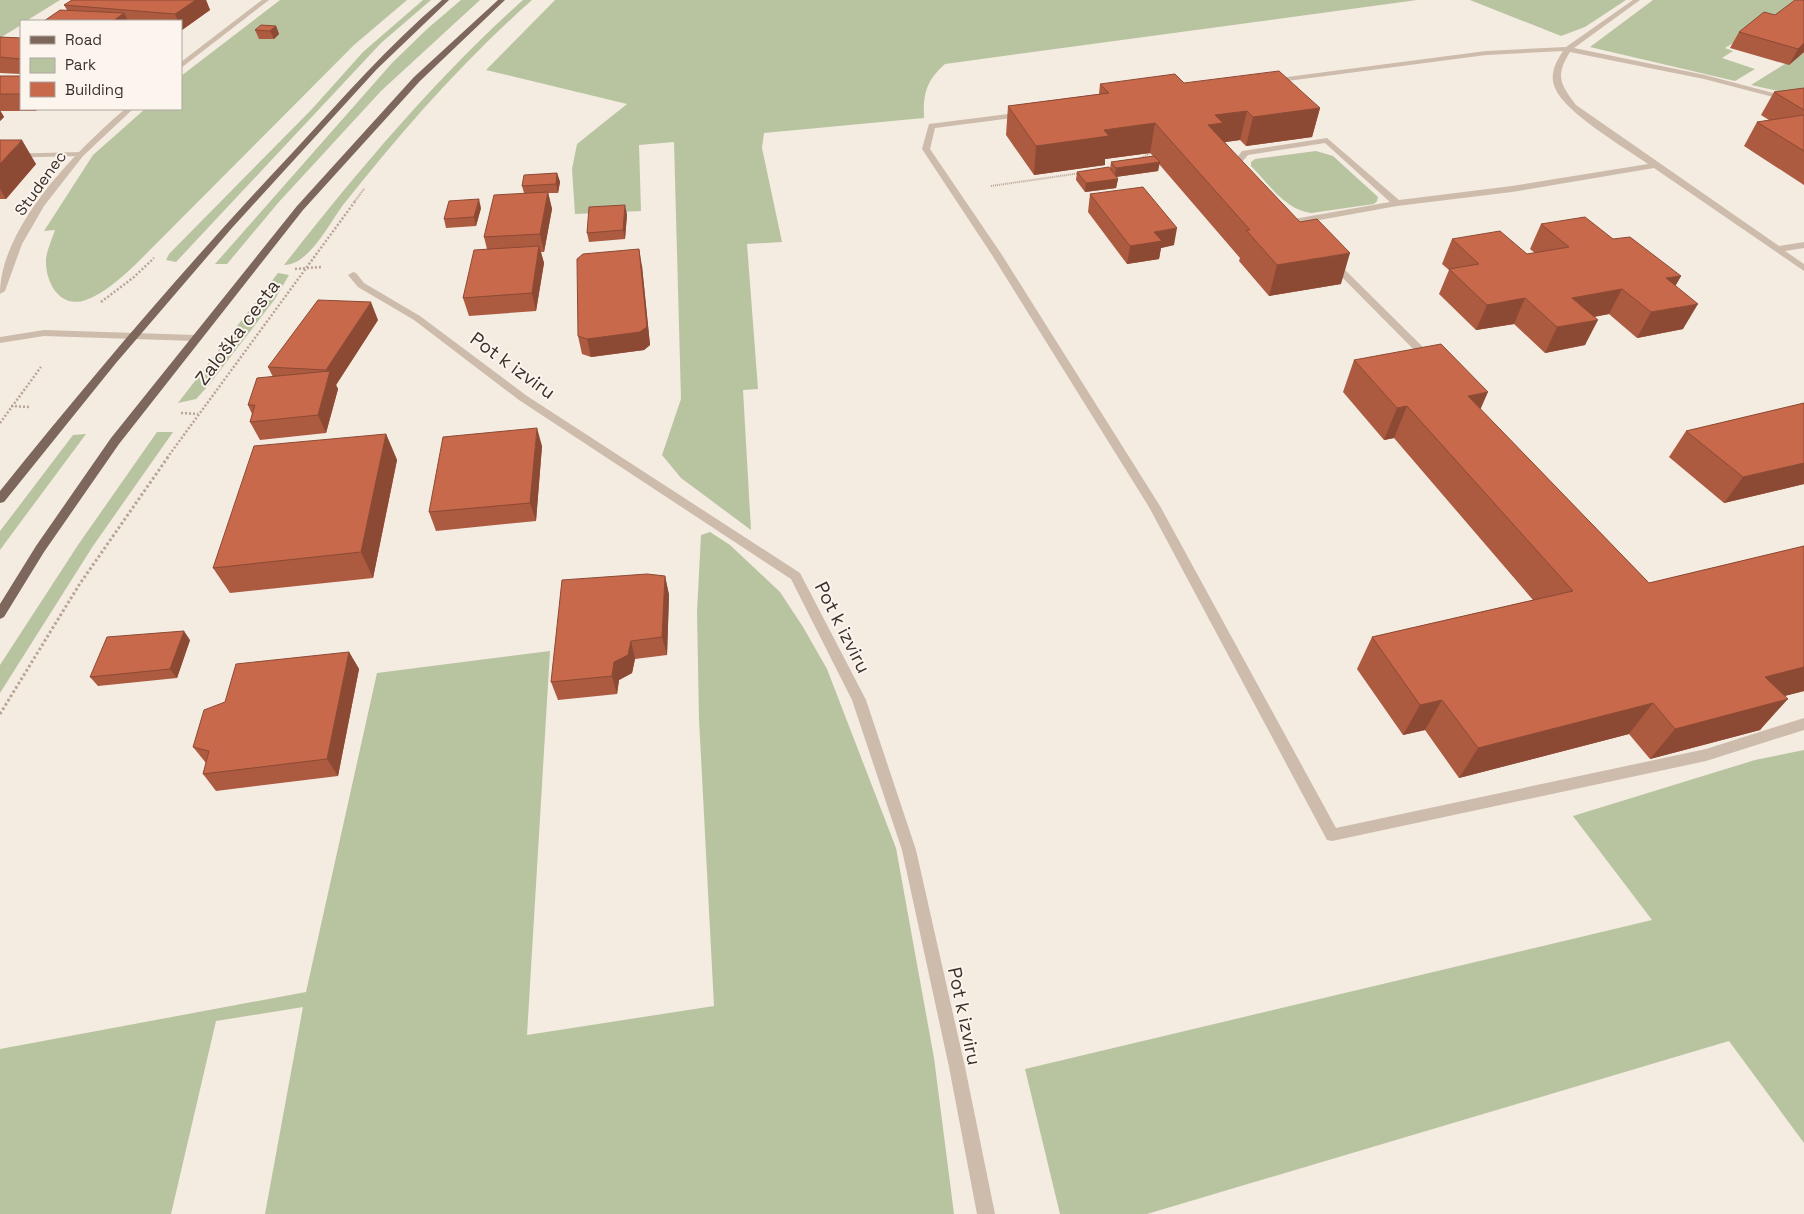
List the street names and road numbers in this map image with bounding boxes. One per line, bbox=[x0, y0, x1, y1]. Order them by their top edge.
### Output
street label: Studenec bbox=[10, 147, 71, 220]
street label: Zaloška cesta bbox=[189, 274, 285, 390]
street label: Pot k izviru bbox=[465, 326, 560, 405]
street label: Pot k izviru bbox=[809, 577, 876, 677]
street label: Pot k izviru bbox=[942, 965, 987, 1067]

